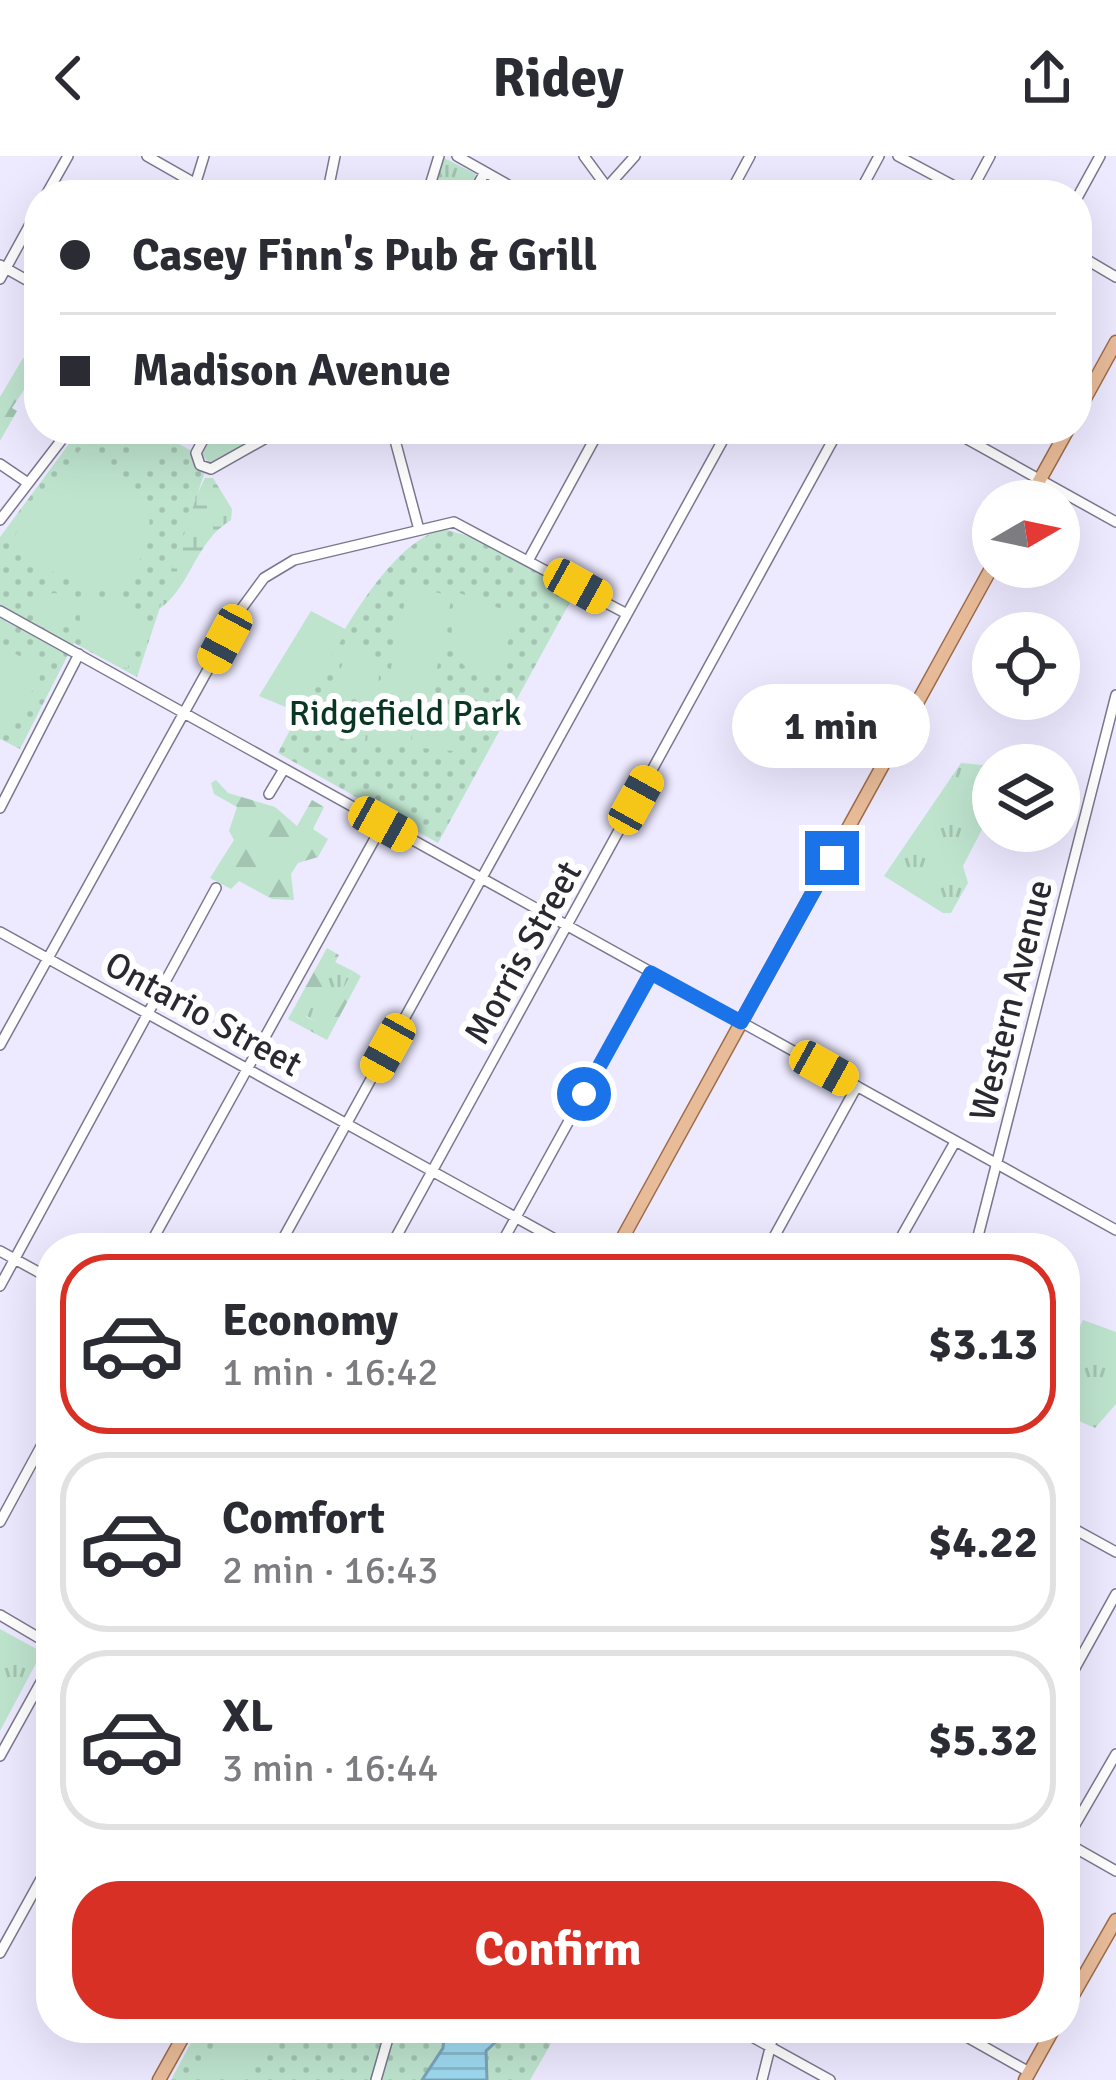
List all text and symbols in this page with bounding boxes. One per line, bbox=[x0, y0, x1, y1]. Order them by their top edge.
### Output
icon: back bbox=[36, 45, 102, 111]
text: Ridey bbox=[492, 45, 624, 112]
icon: share bbox=[1014, 45, 1080, 111]
text: Casey Finn's Pub & Grill bbox=[132, 228, 597, 283]
text: Madison Avenue bbox=[132, 343, 451, 398]
north arrow bbox=[972, 480, 1080, 588]
map controls bbox=[972, 480, 1080, 852]
car bbox=[538, 553, 618, 619]
car bbox=[192, 599, 258, 679]
button: locate bbox=[972, 612, 1080, 720]
callout: 1 min bbox=[733, 684, 931, 768]
park label: Ridgefield Park bbox=[289, 691, 521, 736]
text: 1 min bbox=[784, 702, 878, 750]
button: layers bbox=[972, 744, 1080, 852]
car bbox=[603, 760, 669, 840]
car bbox=[343, 791, 423, 857]
route end bbox=[805, 831, 859, 885]
street label: Morris Street bbox=[455, 853, 592, 1052]
street label: Western Avenue bbox=[960, 875, 1063, 1125]
street label: Ontario Street bbox=[97, 942, 310, 1087]
car bbox=[355, 1008, 421, 1088]
car bbox=[784, 1035, 864, 1101]
route start bbox=[557, 1067, 611, 1121]
icon: car bbox=[78, 1290, 186, 1398]
text: Economy bbox=[222, 1293, 398, 1348]
text: $3.13 bbox=[928, 1317, 1038, 1372]
text: 1 min · 16:42 bbox=[222, 1348, 438, 1396]
icon: car bbox=[78, 1488, 186, 1596]
text: Comfort bbox=[222, 1491, 385, 1546]
text: $4.22 bbox=[928, 1515, 1038, 1570]
text: 2 min · 16:43 bbox=[222, 1546, 438, 1594]
icon: car bbox=[78, 1686, 186, 1794]
text: XL bbox=[222, 1689, 273, 1744]
text: $5.32 bbox=[928, 1713, 1038, 1768]
text: 3 min · 16:44 bbox=[222, 1744, 438, 1792]
button: Confirm bbox=[72, 1881, 1044, 2019]

